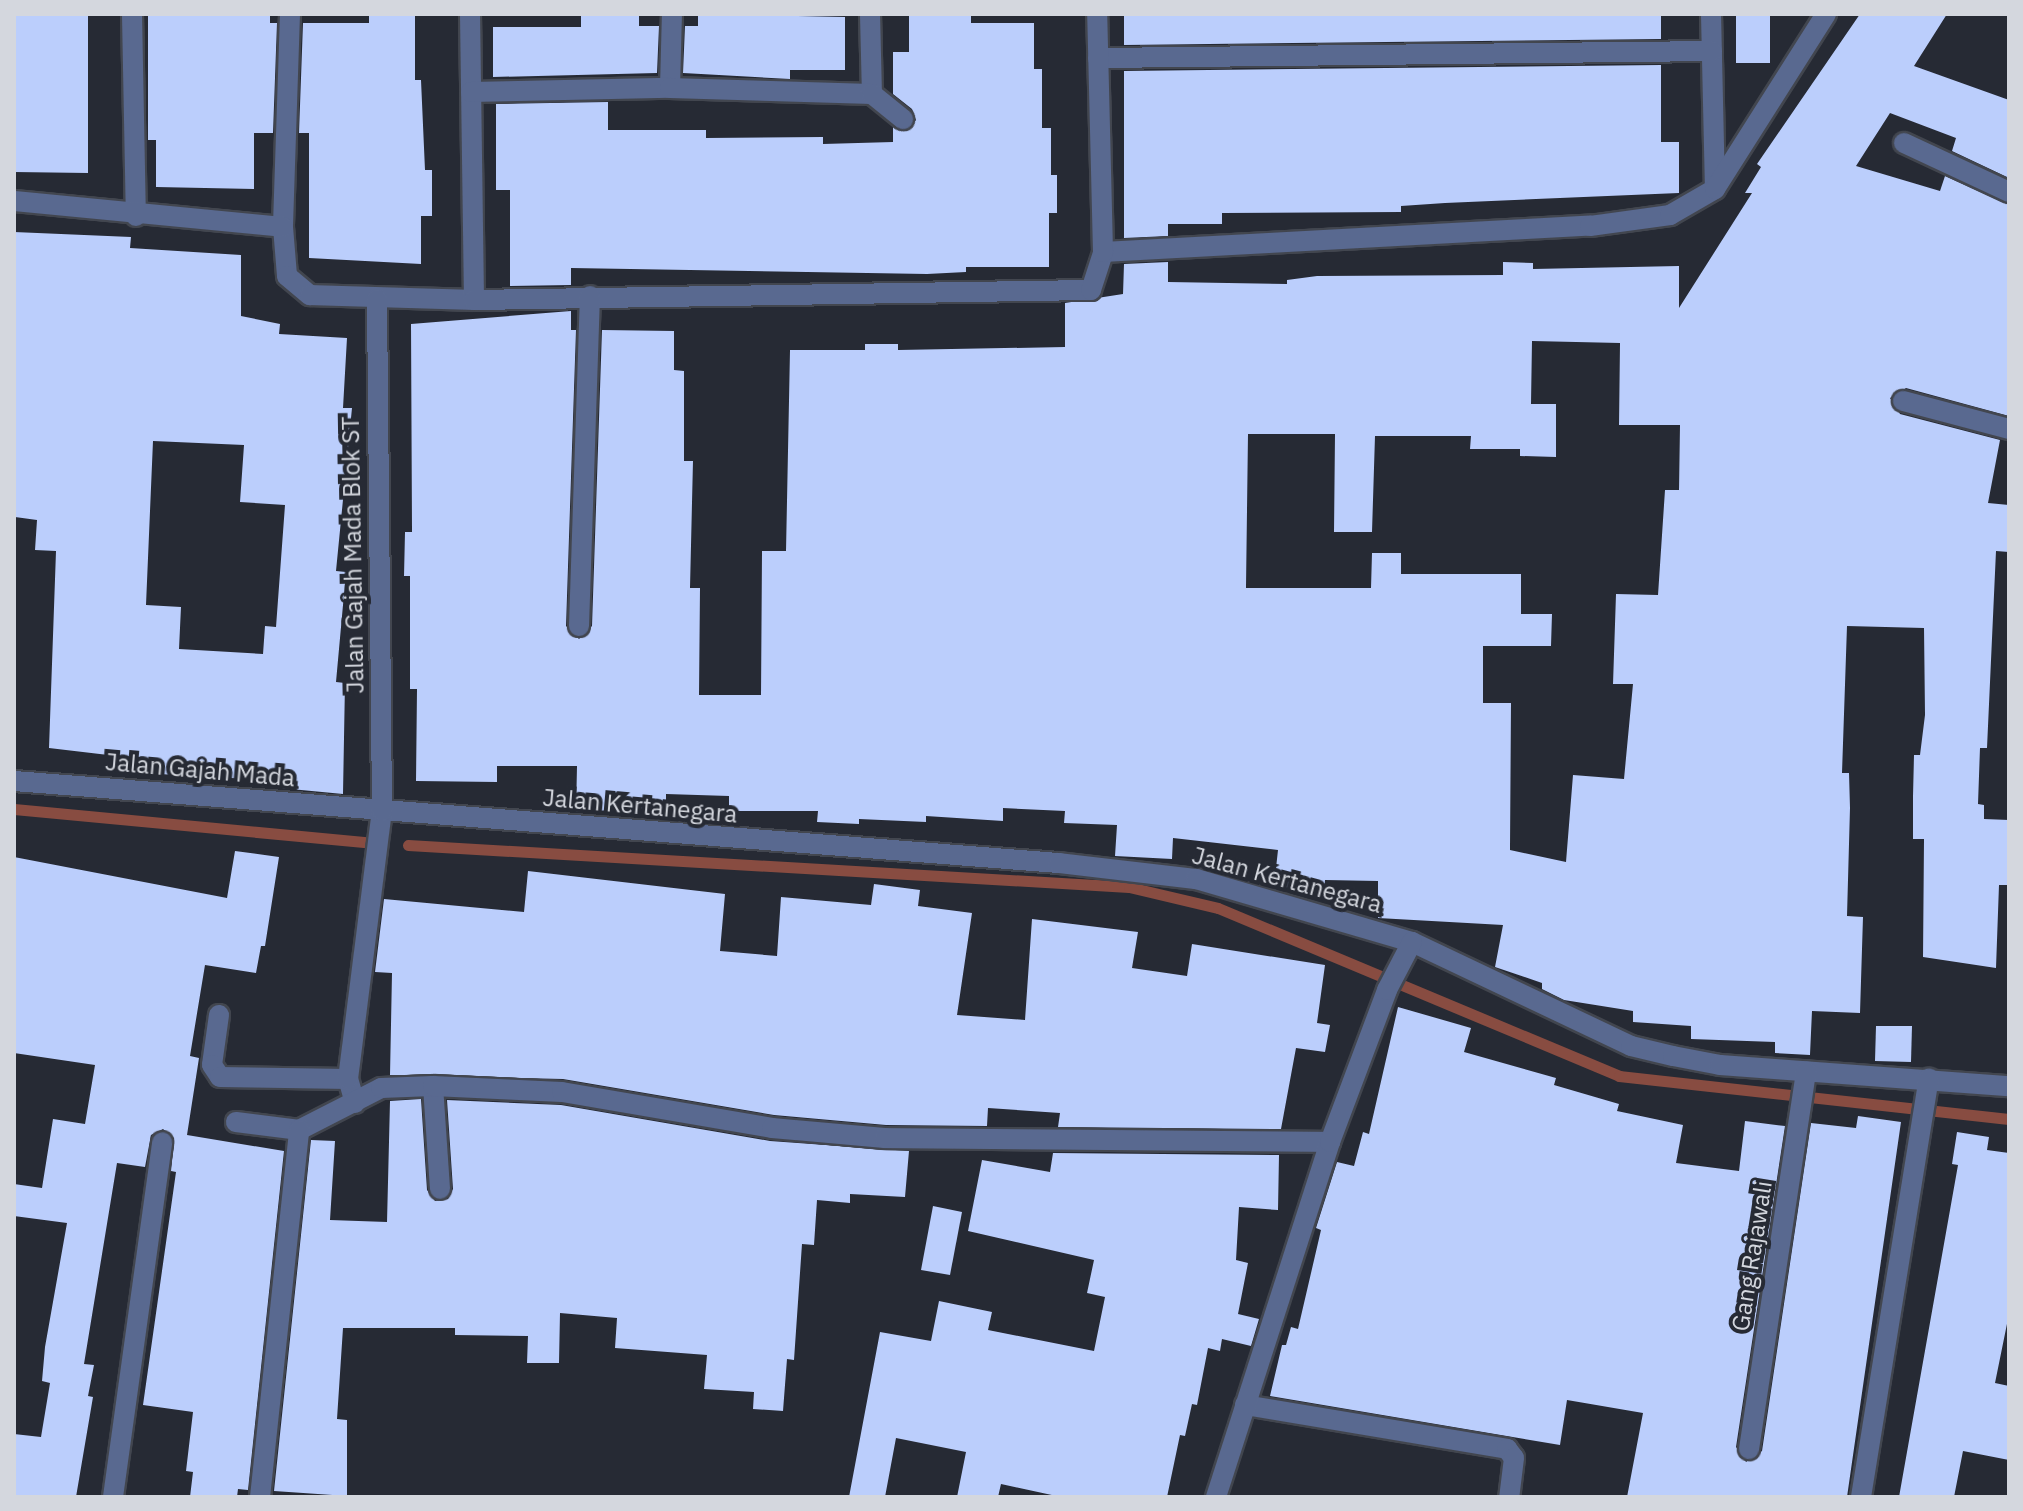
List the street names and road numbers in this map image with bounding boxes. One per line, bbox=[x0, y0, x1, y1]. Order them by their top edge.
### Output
street label: Jalan Gajah Mada Blok ST bbox=[336, 416, 370, 694]
street label: Jalan Gajah Mada bbox=[104, 747, 296, 793]
street label: Jalan Kertanegara bbox=[541, 783, 739, 829]
street label: Jalan Kertanegara bbox=[1189, 841, 1385, 919]
street label: Gang Rajawali bbox=[1726, 1179, 1778, 1333]

